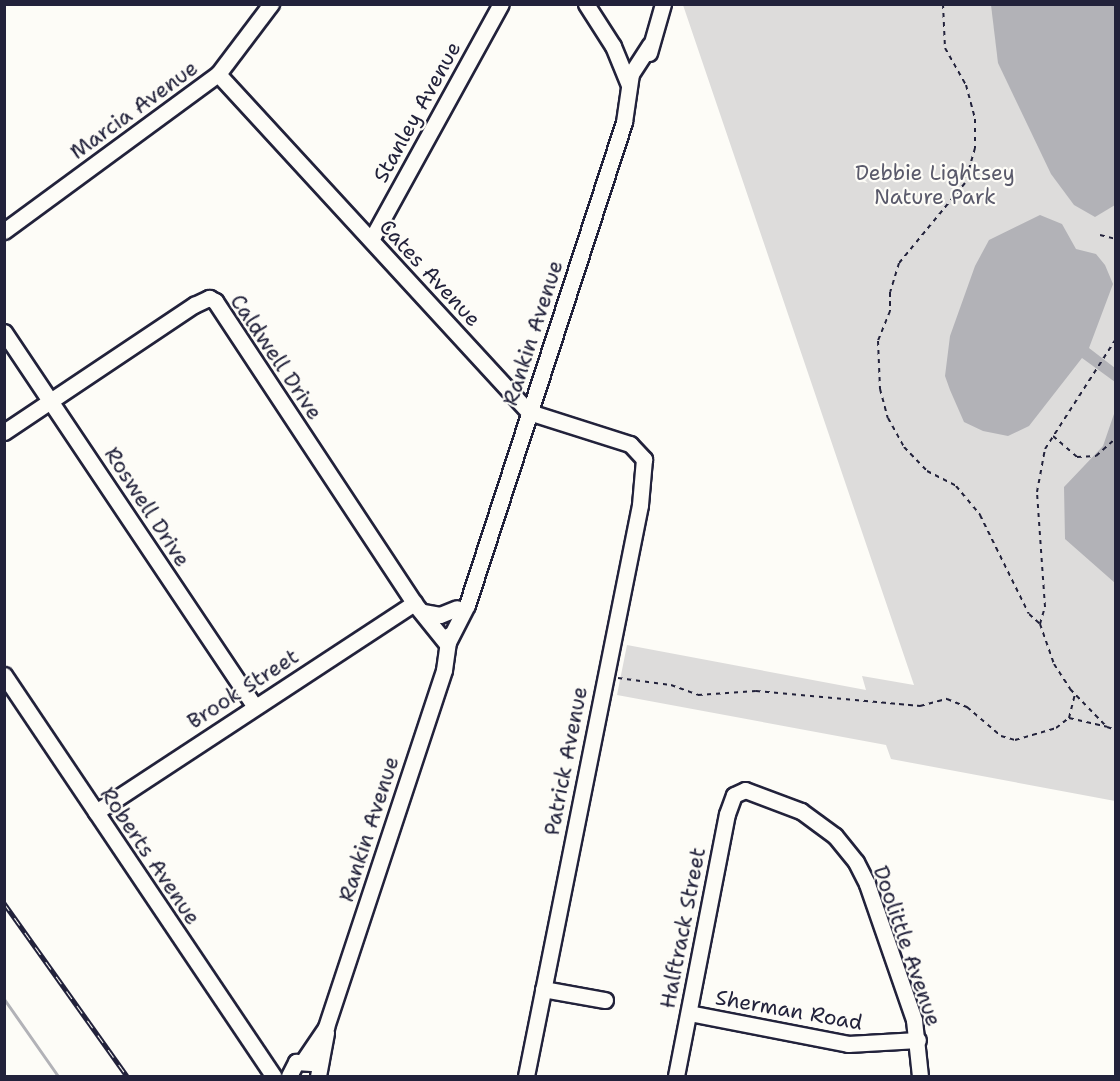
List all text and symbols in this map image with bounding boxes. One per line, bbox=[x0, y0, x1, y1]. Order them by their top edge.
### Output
street label: Stanley Avenue bbox=[368, 37, 466, 187]
street label: Marcia Avenue bbox=[65, 55, 203, 165]
park label: Debbie Lightsey Nature Park bbox=[855, 160, 1015, 210]
street label: Cates Avenue bbox=[374, 214, 486, 332]
street label: Rankin Avenue bbox=[498, 257, 568, 409]
street label: Caldwell Drive bbox=[225, 290, 327, 424]
street label: Roswell Drive bbox=[99, 443, 195, 571]
street label: Brook Street bbox=[183, 644, 303, 734]
street label: Patrick Avenue bbox=[539, 684, 593, 838]
street label: Rankin Avenue bbox=[334, 753, 404, 905]
street label: Roberts Avenue bbox=[95, 783, 205, 929]
street label: Halftrack Street bbox=[655, 845, 711, 1011]
street label: Doolittle Avenue bbox=[868, 863, 946, 1029]
street label: Sherman Road bbox=[713, 985, 865, 1035]

